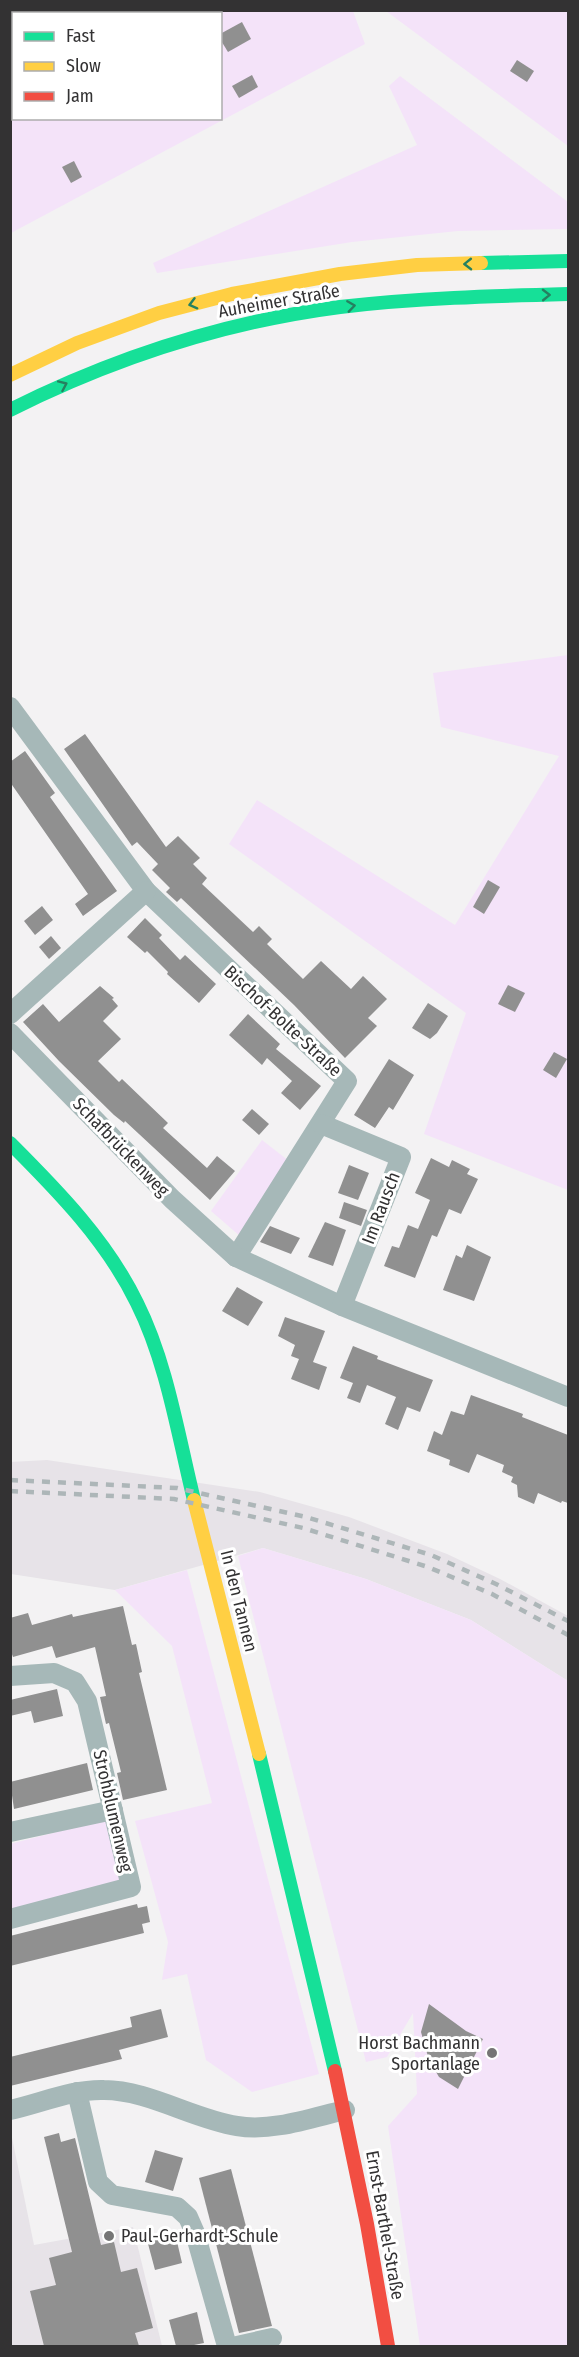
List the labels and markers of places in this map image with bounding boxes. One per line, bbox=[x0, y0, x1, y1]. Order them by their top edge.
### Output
place label: Horst Bachmann Sportanlage bbox=[358, 2032, 480, 2075]
marker: Horst Bachmann Sportanlage bbox=[485, 2046, 499, 2060]
place label: Paul-Gerhardt-Schule bbox=[121, 2225, 278, 2247]
marker: Paul-Gerhardt-Schule bbox=[102, 2229, 116, 2243]

